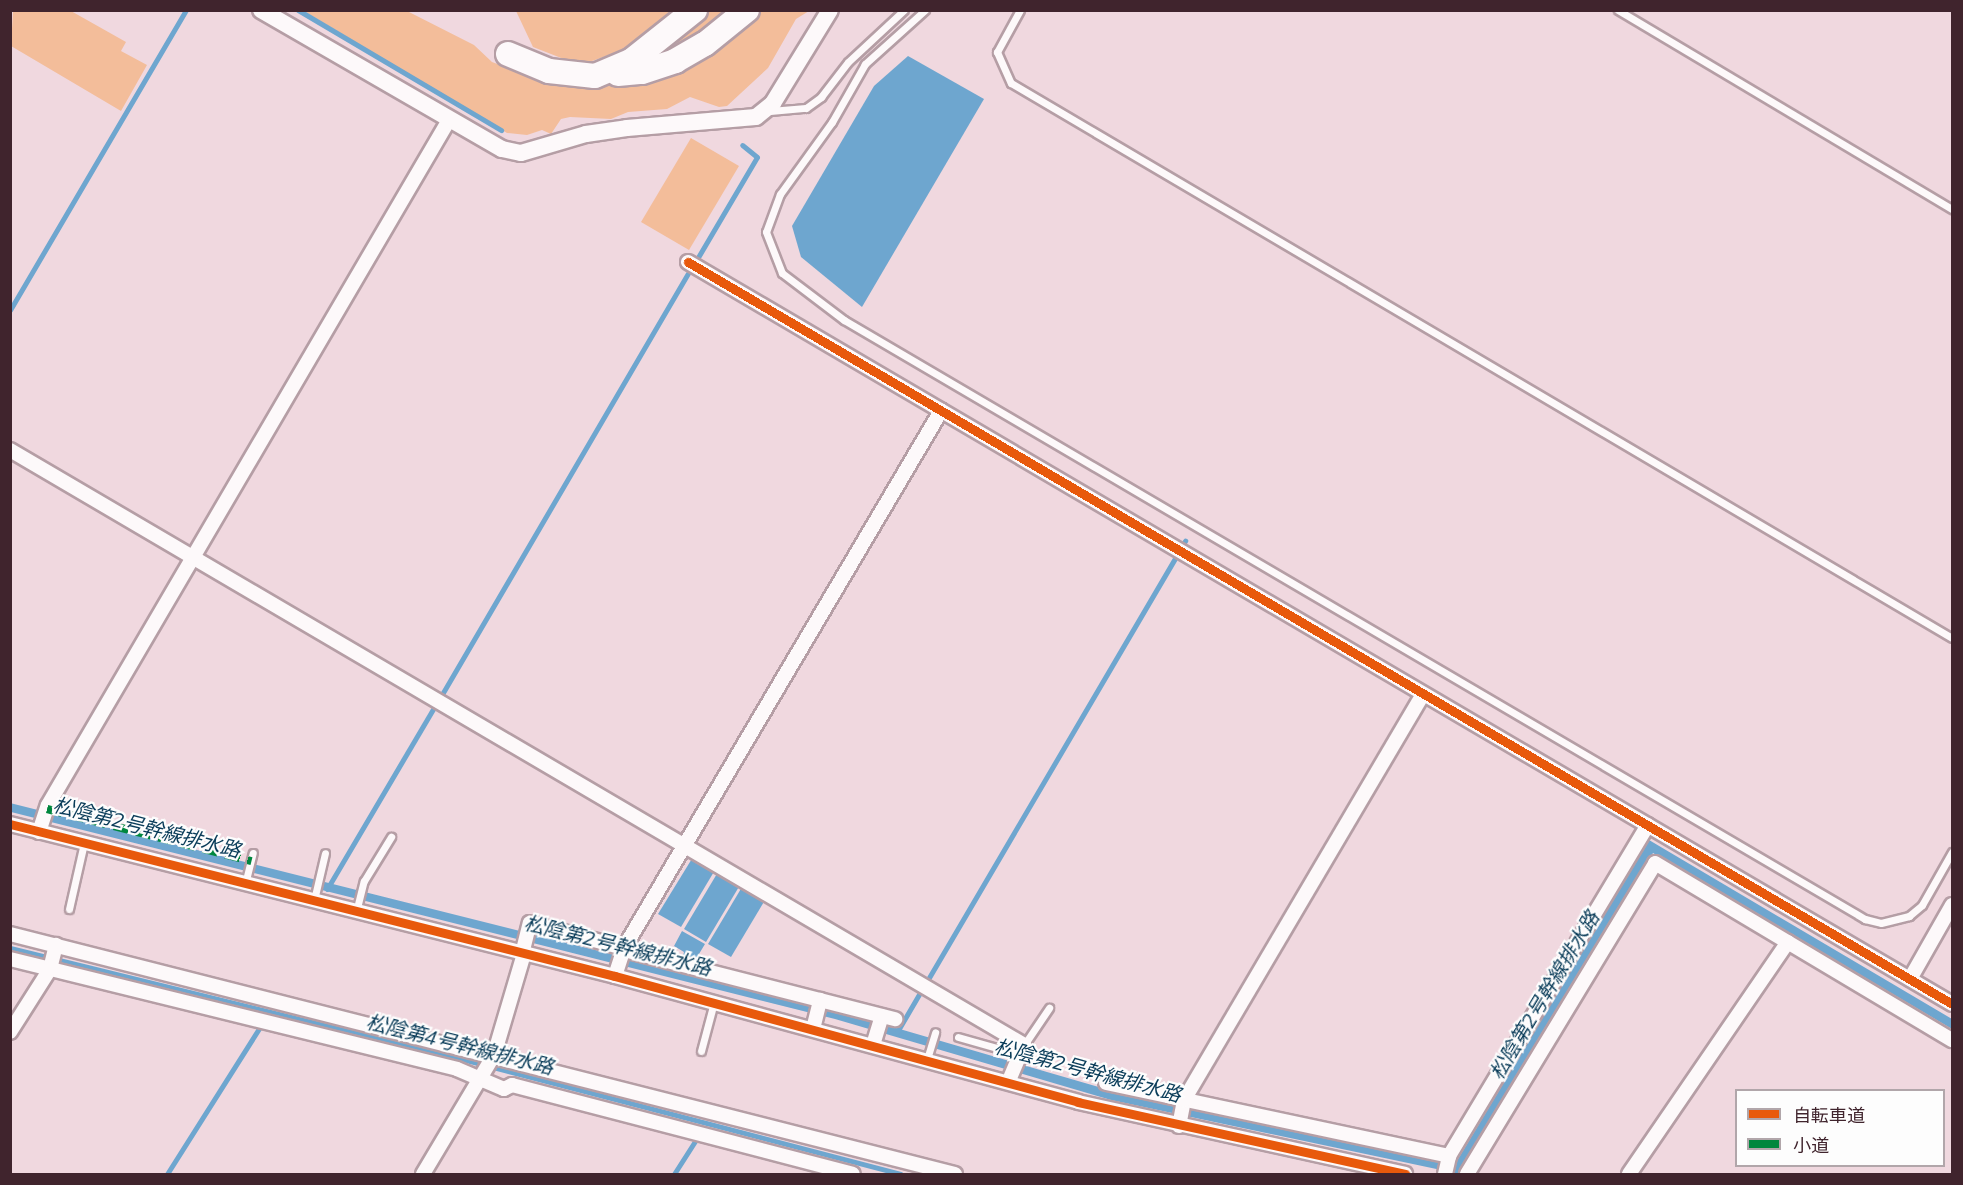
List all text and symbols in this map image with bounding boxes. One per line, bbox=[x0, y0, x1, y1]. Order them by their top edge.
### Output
water label: 松陰第2号幹線排水路 bbox=[51, 792, 243, 862]
water label: 松陰第2号幹線排水路 bbox=[1484, 907, 1604, 1083]
water label: 松陰第2号幹線排水路 bbox=[522, 910, 714, 980]
water label: 松陰第4号幹線排水路 bbox=[364, 1009, 556, 1079]
water label: 松陰第2号幹線排水路 bbox=[992, 1034, 1184, 1106]
legend bbox=[1735, 1089, 1945, 1167]
text: 自転車道 bbox=[1793, 1104, 1865, 1127]
text: 小道 bbox=[1793, 1134, 1829, 1157]

